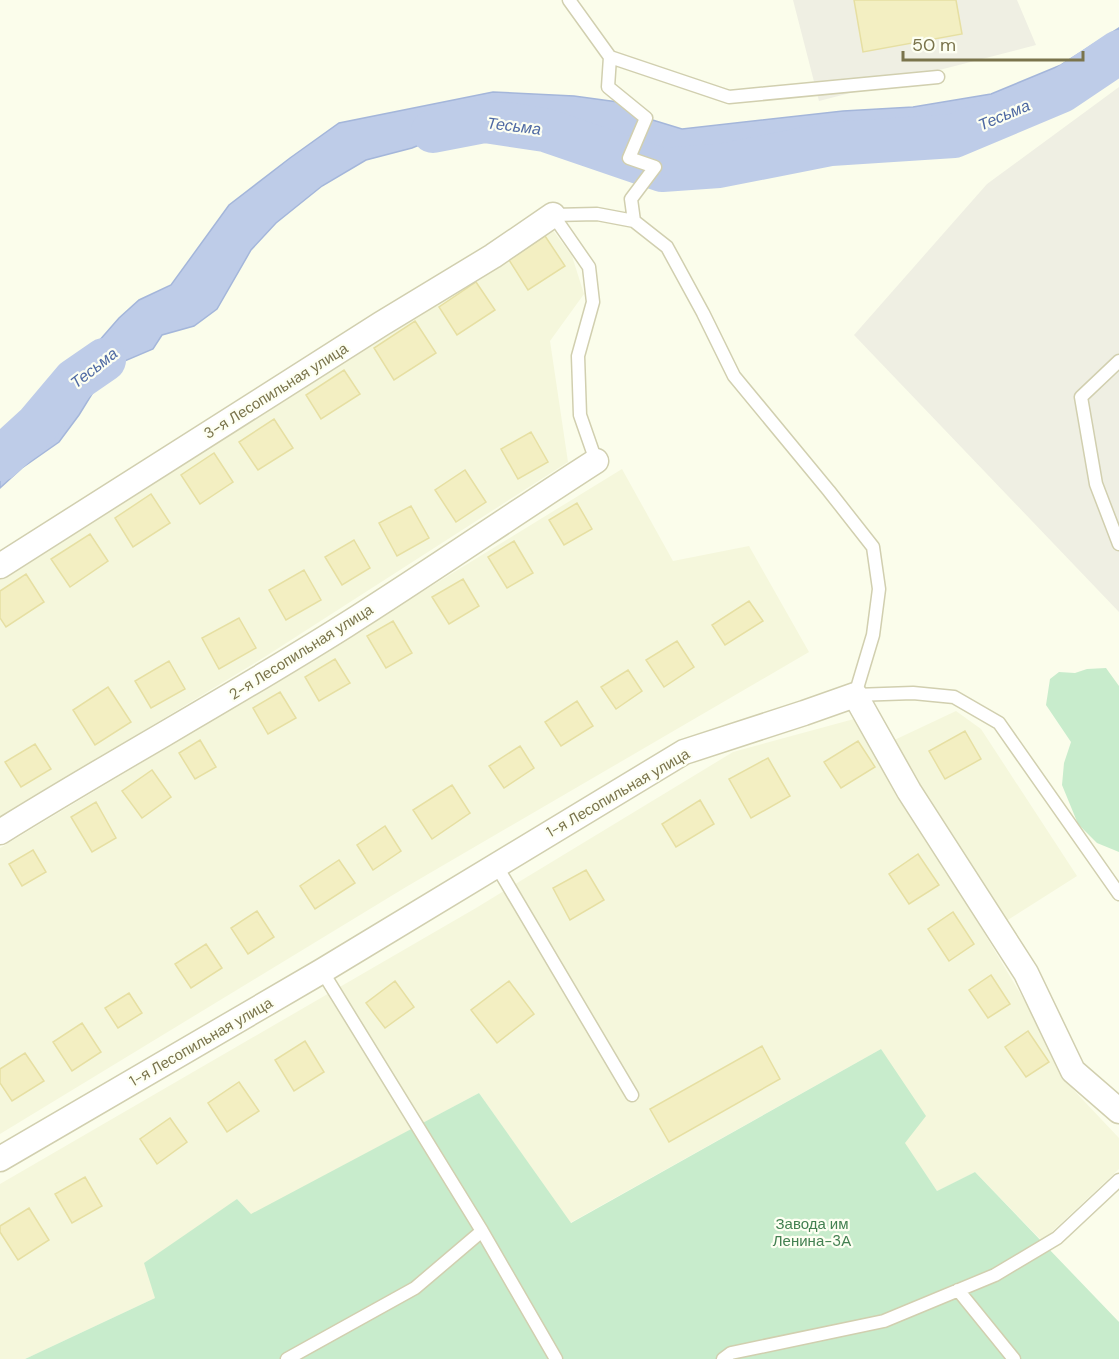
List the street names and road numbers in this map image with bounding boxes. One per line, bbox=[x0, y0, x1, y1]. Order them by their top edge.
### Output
street label: 3-я Лесопильная улица bbox=[200, 338, 352, 444]
street label: 2-я Лесопильная улица bbox=[225, 599, 377, 704]
street label: 1-я Лесопильная улица bbox=[543, 743, 694, 842]
street label: 1-я Лесопильная улица bbox=[126, 992, 277, 1091]

